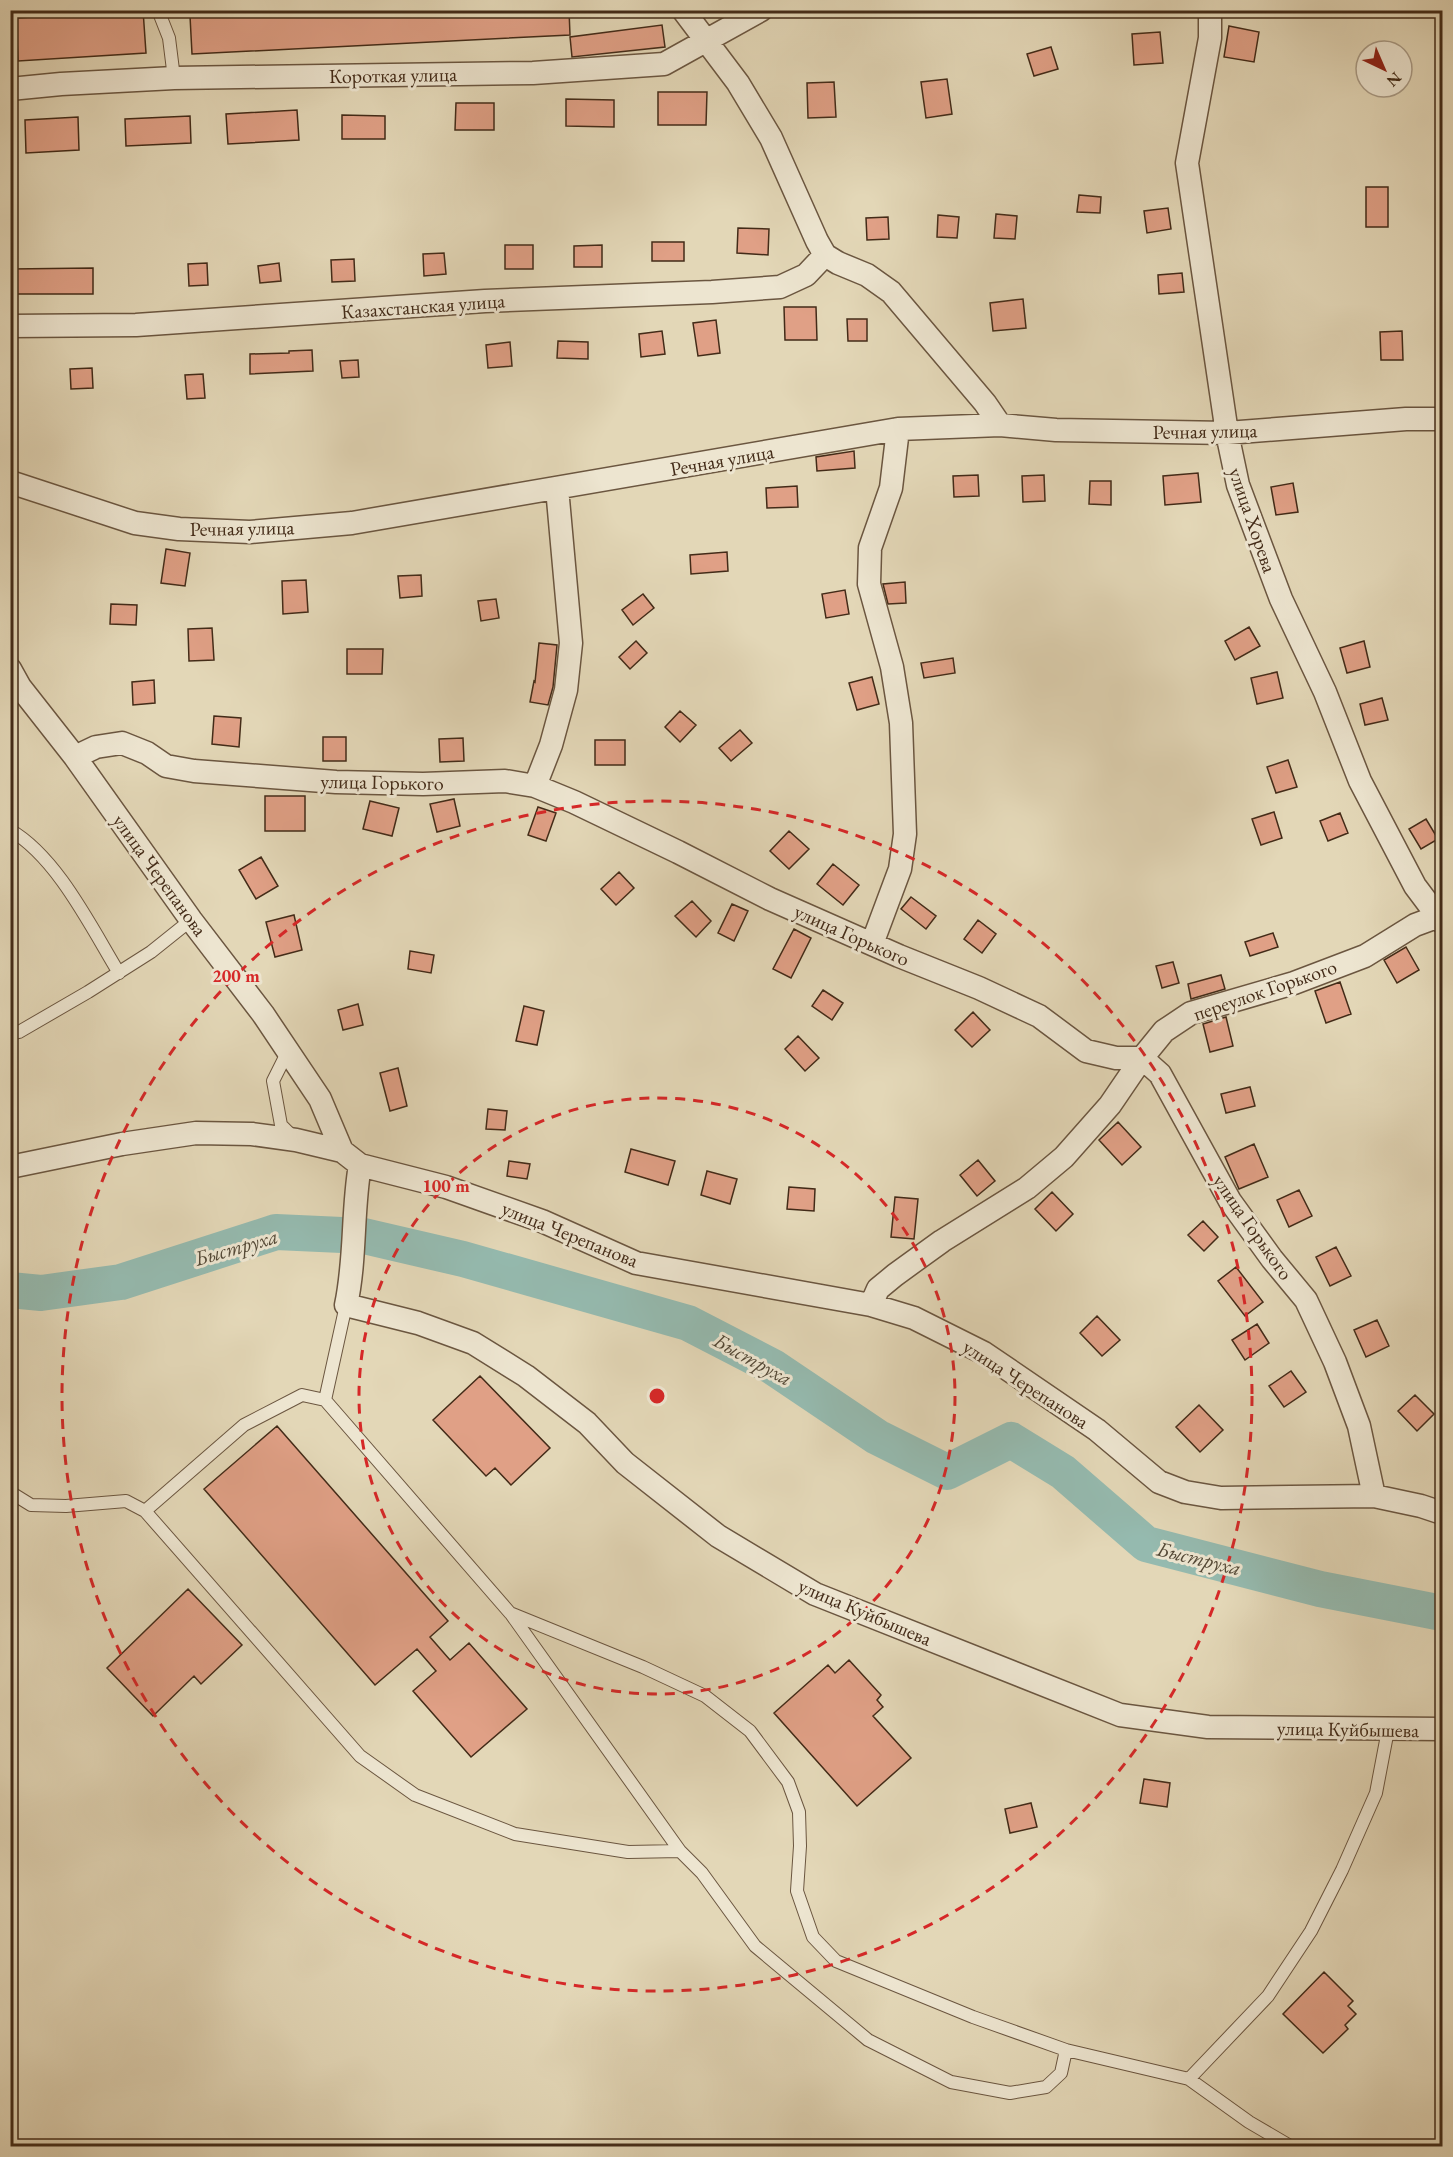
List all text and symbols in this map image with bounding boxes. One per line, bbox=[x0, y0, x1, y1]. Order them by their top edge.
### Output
north arrow bbox=[1354, 39, 1414, 99]
street label: Короткая улица bbox=[329, 61, 457, 89]
text: N bbox=[1382, 67, 1406, 92]
street label: Казахстанская улица bbox=[340, 287, 506, 325]
street label: Речная улица bbox=[1152, 417, 1258, 445]
street label: Речная улица bbox=[668, 438, 776, 482]
street label: улица Хорева bbox=[1223, 464, 1283, 576]
street label: Речная улица bbox=[189, 514, 295, 542]
street label: улица Горького bbox=[320, 768, 444, 796]
street label: улица Черепанова bbox=[107, 809, 213, 941]
street label: улица Горького bbox=[790, 898, 914, 972]
street label: переулок Горького bbox=[1190, 953, 1340, 1027]
text: 200 m bbox=[212, 964, 260, 987]
street label: улица Горького bbox=[1207, 1169, 1299, 1285]
text: 100 m bbox=[422, 1174, 470, 1197]
street label: улица Черепанова bbox=[498, 1195, 642, 1273]
water label: Быструха bbox=[190, 1222, 281, 1272]
water label: Быструха bbox=[708, 1326, 797, 1392]
street label: улица Черепанова bbox=[958, 1334, 1094, 1434]
centre of rings bbox=[647, 1386, 667, 1406]
water label: Быструха bbox=[1153, 1534, 1244, 1581]
street label: улица Куйбышева bbox=[794, 1572, 936, 1652]
street label: улица Куйбышева bbox=[1277, 1715, 1419, 1743]

